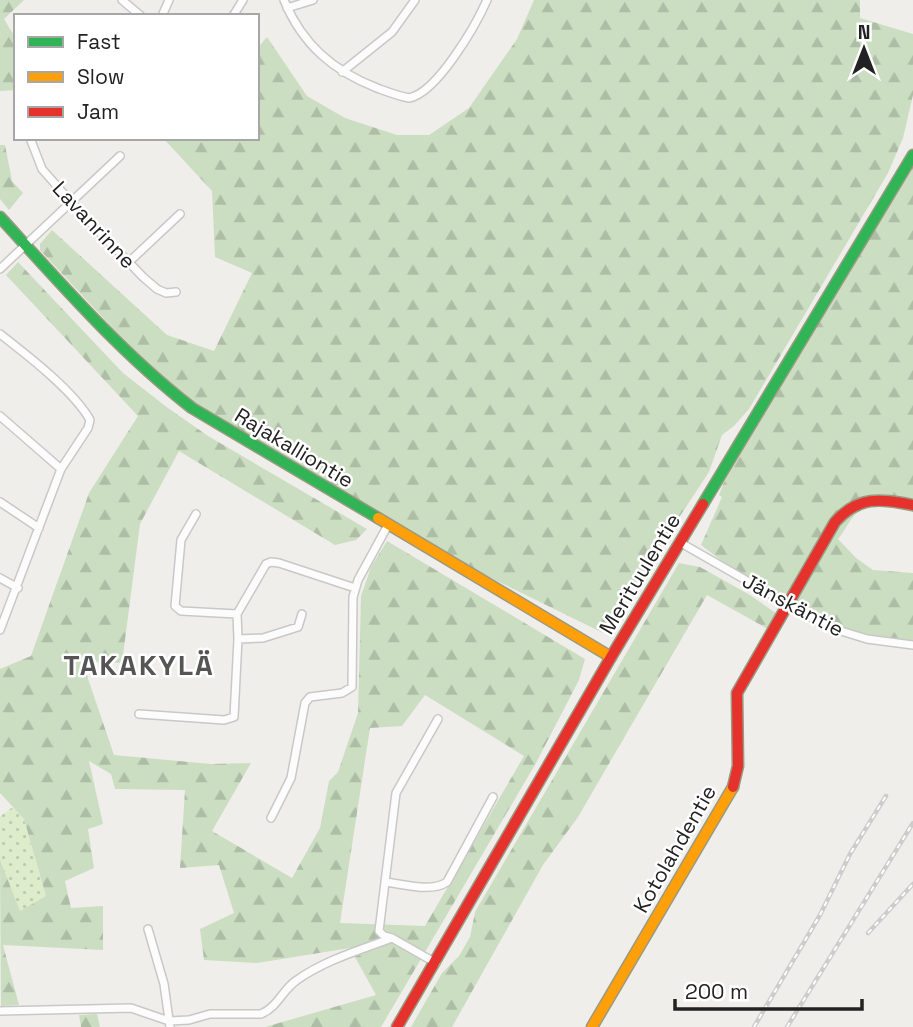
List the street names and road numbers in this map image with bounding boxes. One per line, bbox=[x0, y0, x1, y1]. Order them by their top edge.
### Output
street label: Lavanrinne bbox=[47, 175, 142, 274]
street label: Rajakalliontie bbox=[230, 402, 359, 494]
street label: Merituulentie bbox=[593, 508, 686, 639]
street label: Jänskäntie bbox=[738, 567, 849, 643]
street label: Kotolahdentie bbox=[627, 780, 722, 917]

